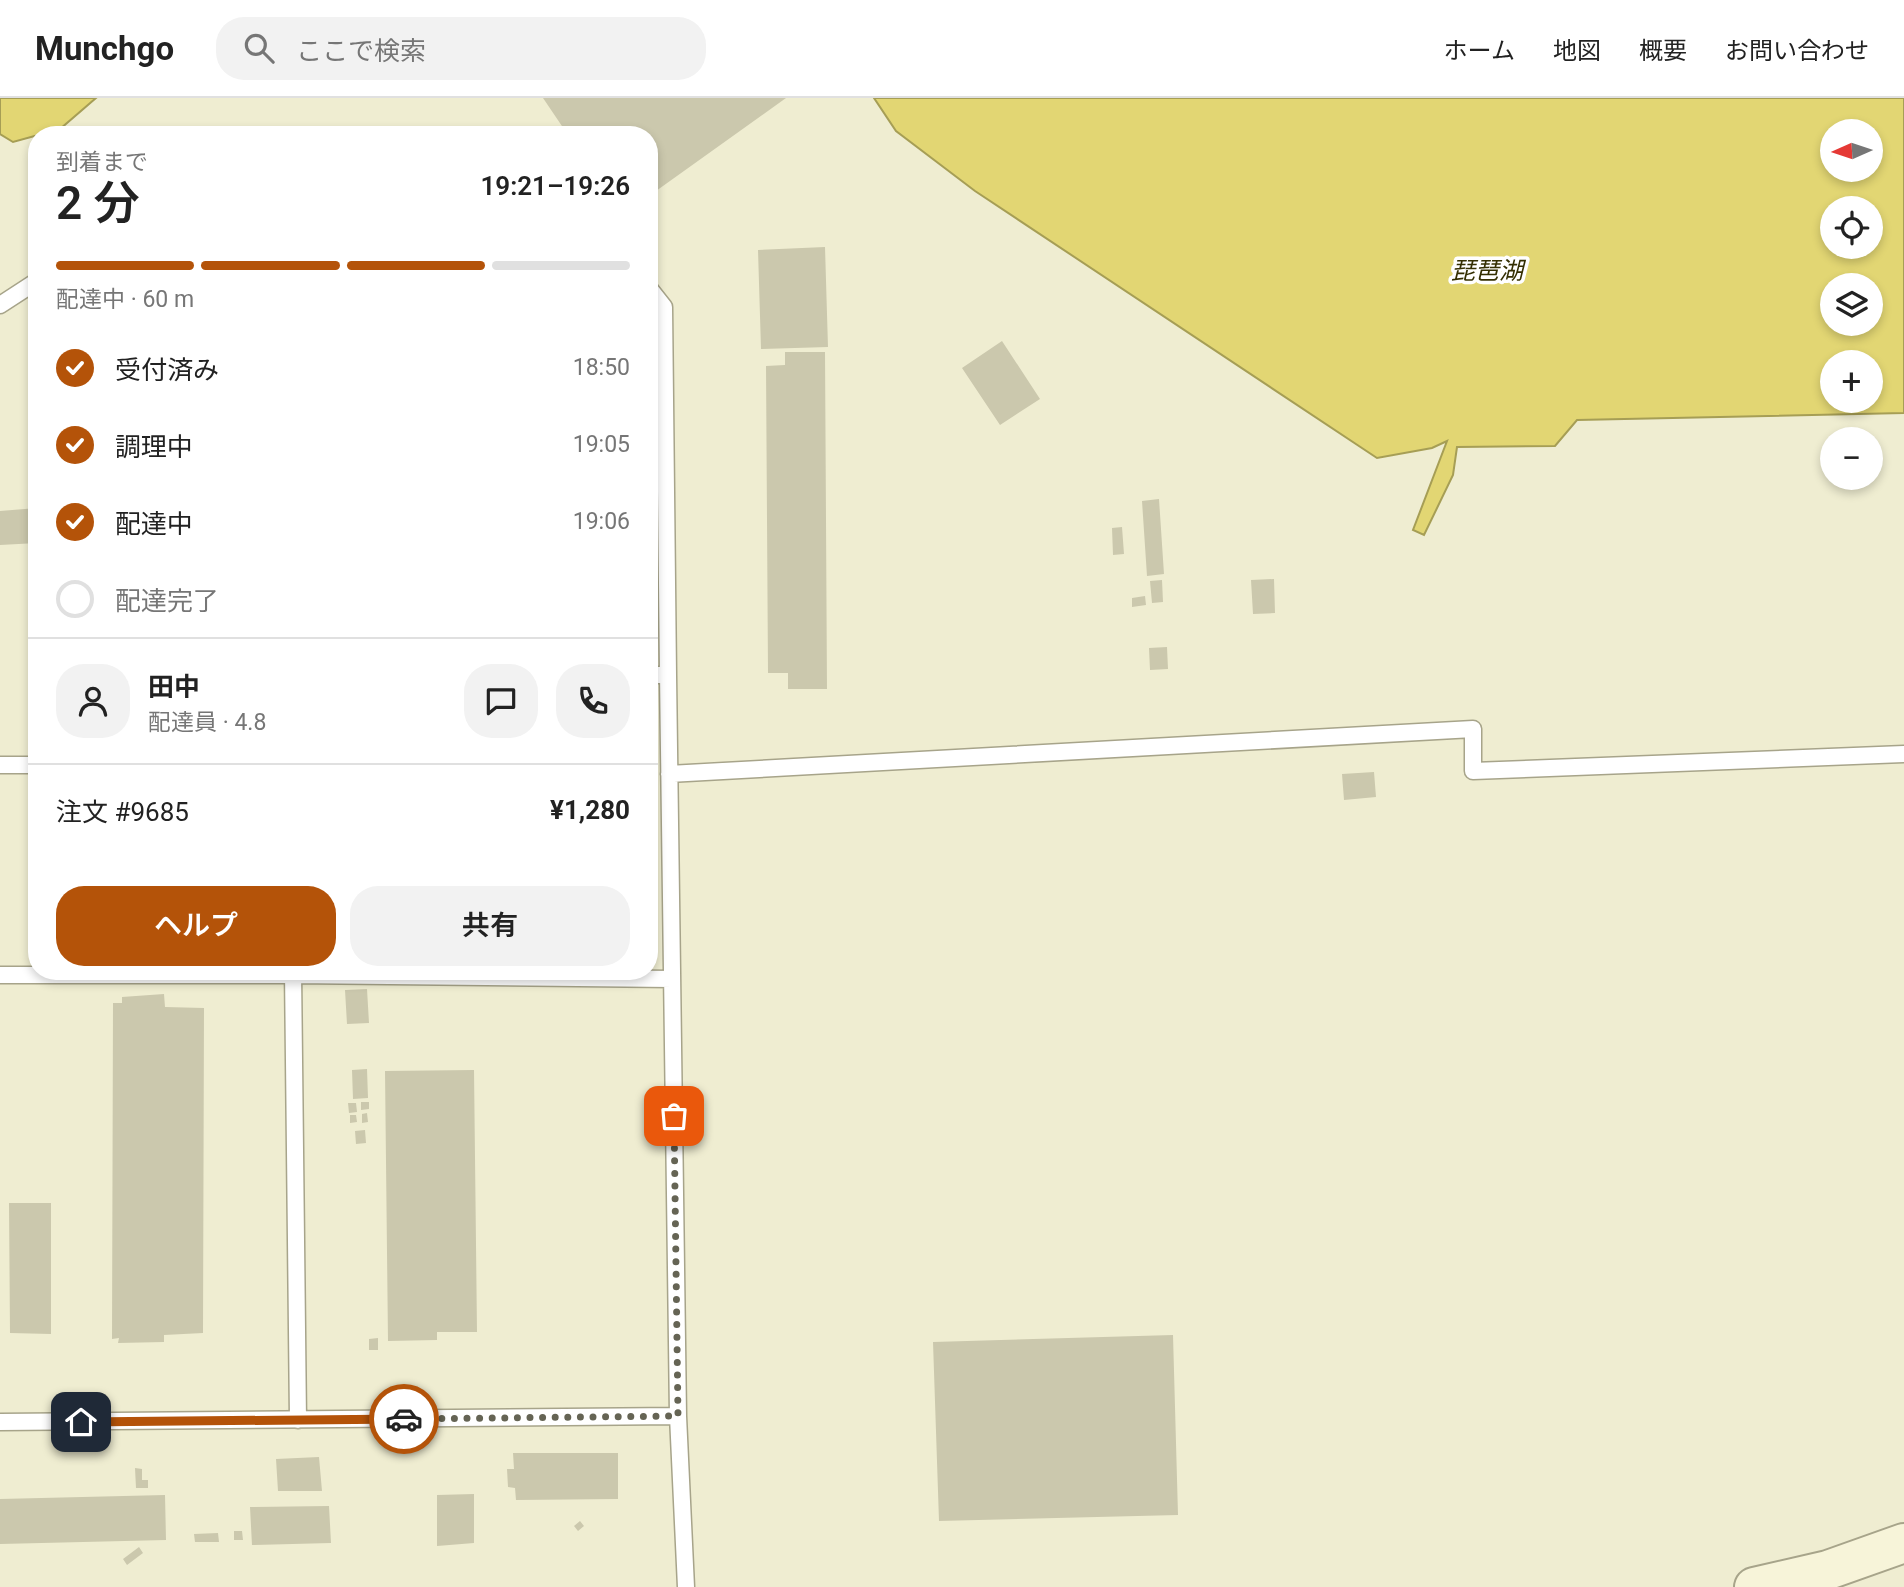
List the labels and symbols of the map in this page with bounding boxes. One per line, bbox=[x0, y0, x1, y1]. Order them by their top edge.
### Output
north arrow bbox=[1820, 119, 1883, 182]
water label: 琵琶湖 bbox=[1451, 257, 1527, 285]
pin bbox=[644, 1086, 704, 1146]
courier bbox=[369, 1384, 439, 1454]
pin bbox=[51, 1392, 111, 1452]

